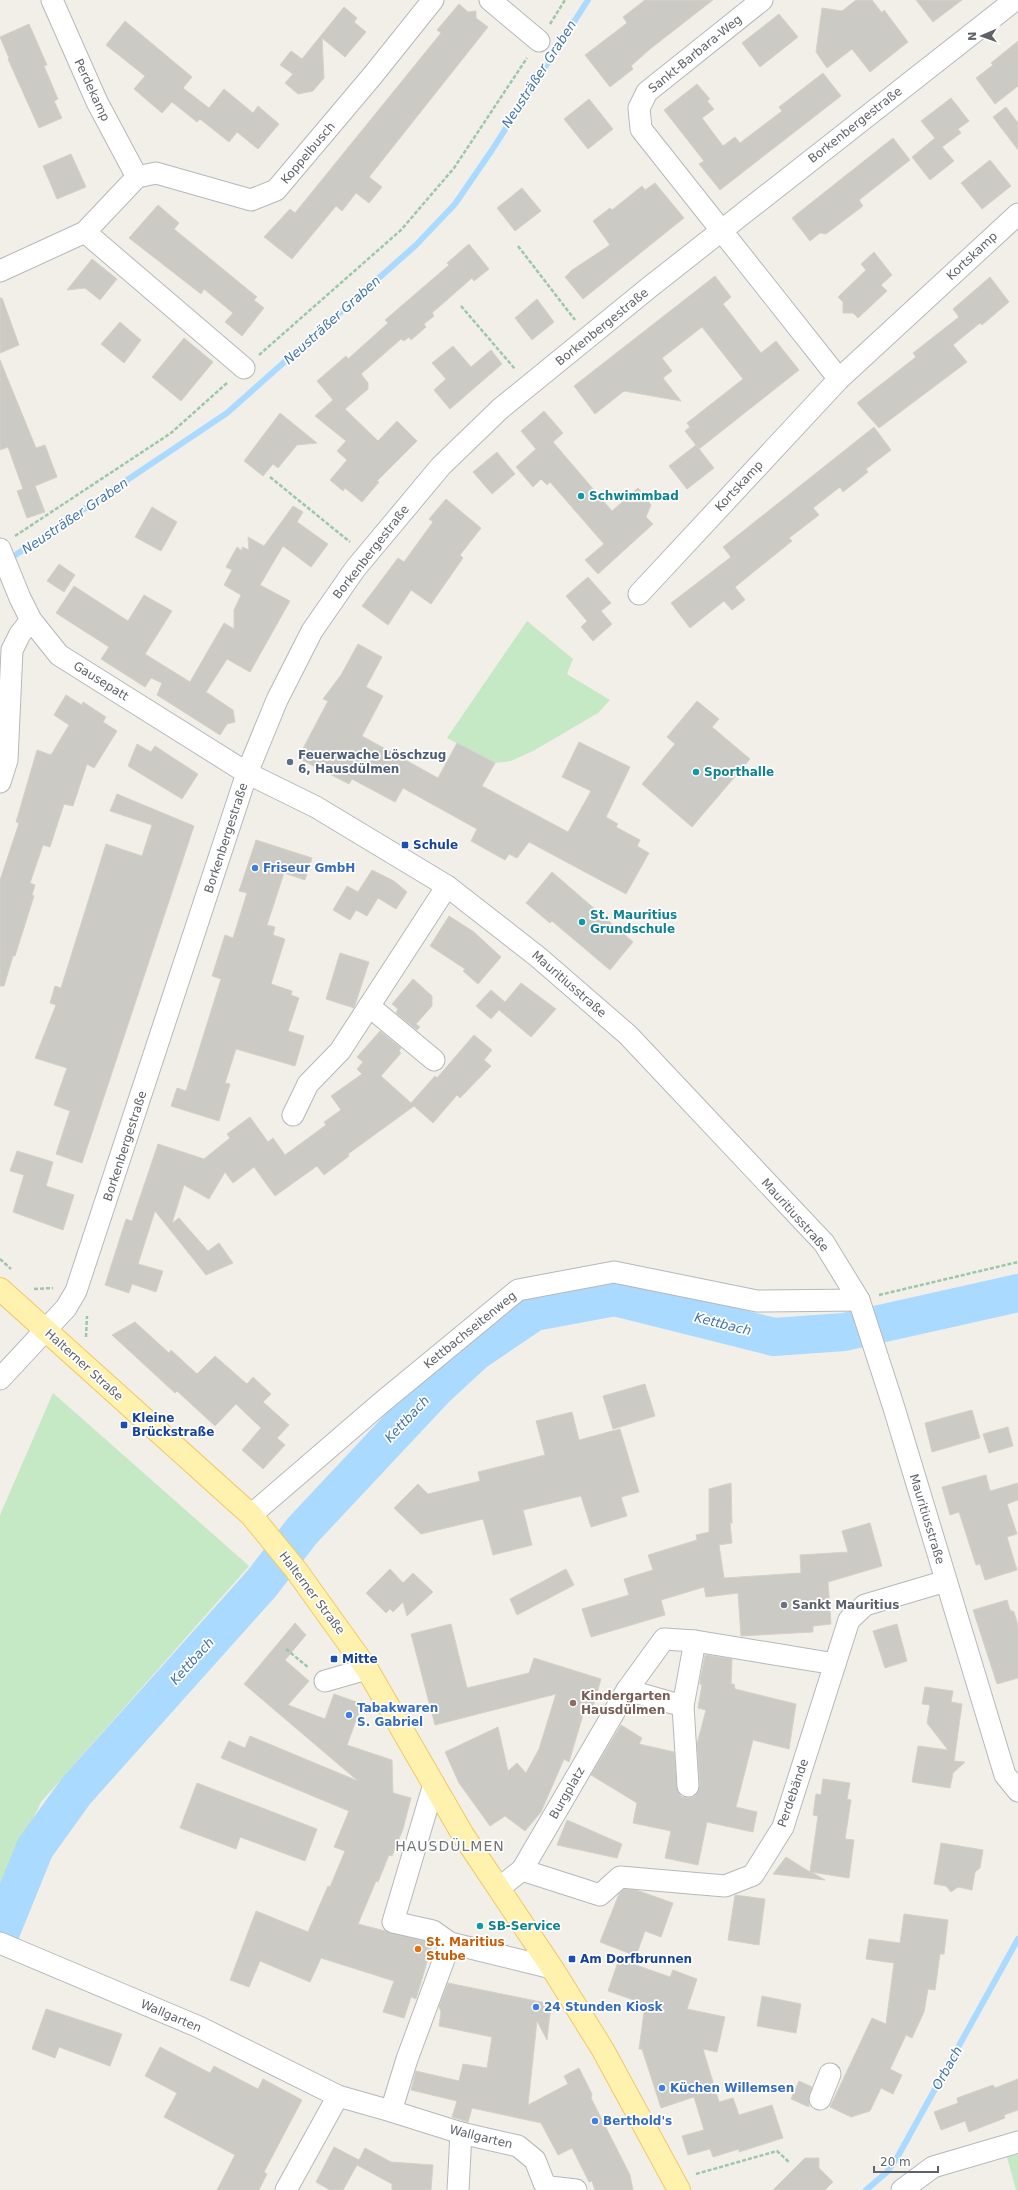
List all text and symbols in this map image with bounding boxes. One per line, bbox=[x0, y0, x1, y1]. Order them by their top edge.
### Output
street label: Sankt-Barbara-Weg bbox=[646, 12, 744, 96]
north arrow bbox=[962, 16, 1002, 56]
water label: Neusträßer Graben bbox=[499, 18, 579, 130]
text: N bbox=[966, 31, 979, 41]
street label: Perdekamp bbox=[71, 57, 113, 123]
street label: Borkenbergestraße bbox=[805, 84, 905, 166]
street label: Koppelbusch bbox=[278, 119, 338, 187]
street label: Kortskamp bbox=[944, 229, 1000, 283]
water label: Neusträßer Graben bbox=[281, 273, 383, 367]
street label: Borkenbergestraße bbox=[553, 285, 651, 369]
street label: Kortskamp bbox=[712, 458, 766, 514]
water label: Neusträßer Graben bbox=[19, 475, 131, 557]
place label: Schwimmbad bbox=[589, 489, 679, 503]
marker: Schwimmbad bbox=[576, 491, 586, 501]
street label: Borkenbergestraße bbox=[330, 502, 412, 602]
street label: Gausepatt bbox=[71, 659, 131, 704]
place label: Feuerwache Löschzug 6, Hausdülmen bbox=[298, 748, 446, 776]
marker: Feuerwache Löschzug 6, Hausdülmen bbox=[285, 757, 295, 767]
place label: Sporthalle bbox=[704, 765, 774, 779]
marker: Sporthalle bbox=[691, 767, 701, 777]
street label: Borkenbergestraße bbox=[202, 781, 250, 895]
place label: Schule bbox=[413, 838, 458, 852]
marker: Schule bbox=[400, 840, 410, 850]
place label: Friseur GmbH bbox=[263, 861, 355, 875]
marker: Friseur GmbH bbox=[250, 863, 260, 873]
place label: St. Mauritius Grundschule bbox=[590, 908, 677, 936]
marker: St. Mauritius Grundschule bbox=[577, 917, 587, 927]
street label: Mauritiusstraße bbox=[529, 948, 609, 1020]
street label: Borkenbergestraße bbox=[101, 1089, 149, 1203]
street label: Mauritiusstraße bbox=[758, 1176, 832, 1254]
street label: Kettbachseitenweg bbox=[421, 1288, 519, 1372]
water label: Kettbach bbox=[693, 1310, 753, 1338]
street label: Halterner Straße bbox=[42, 1326, 126, 1404]
water label: Kettbach bbox=[382, 1393, 432, 1445]
place label: Kleine Brückstraße bbox=[132, 1411, 214, 1439]
marker: Kleine Brückstraße bbox=[119, 1420, 129, 1430]
street label: Mauritiusstraße bbox=[907, 1472, 947, 1566]
street label: Halterner Straße bbox=[276, 1549, 348, 1637]
place label: Sankt Mauritius bbox=[792, 1598, 899, 1612]
marker: Sankt Mauritius bbox=[779, 1600, 789, 1610]
water label: Kettbach bbox=[167, 1634, 217, 1688]
place label: Mitte bbox=[342, 1652, 378, 1666]
marker: Mitte bbox=[329, 1654, 339, 1664]
place label: Kindergarten Hausdülmen bbox=[581, 1689, 671, 1717]
marker: Kindergarten Hausdülmen bbox=[568, 1698, 578, 1708]
place label: Tabakwaren S. Gabriel bbox=[357, 1701, 438, 1729]
marker: Tabakwaren S. Gabriel bbox=[344, 1710, 354, 1720]
street label: Perdebände bbox=[775, 1757, 811, 1829]
street label: Burgplatz bbox=[547, 1765, 587, 1821]
district label: HAUSDÜLMEN bbox=[395, 1837, 505, 1854]
place label: SB-Service bbox=[488, 1919, 561, 1933]
marker: SB-Service bbox=[475, 1921, 485, 1931]
place label: St. Maritius Stube bbox=[426, 1935, 505, 1963]
marker: St. Maritius Stube bbox=[413, 1944, 423, 1954]
place label: Am Dorfbrunnen bbox=[580, 1952, 692, 1966]
marker: Am Dorfbrunnen bbox=[567, 1954, 577, 1964]
street label: Wallgarten bbox=[138, 1997, 204, 2035]
place label: 24 Stunden Kiosk bbox=[544, 2000, 664, 2014]
marker: 24 Stunden Kiosk bbox=[531, 2002, 541, 2012]
water label: Orbach bbox=[929, 2044, 965, 2092]
place label: Küchen Willemsen bbox=[670, 2081, 794, 2095]
marker: Küchen Willemsen bbox=[657, 2083, 667, 2093]
place label: Berthold's bbox=[603, 2114, 672, 2128]
marker: Berthold's bbox=[590, 2116, 600, 2126]
street label: Wallgarten bbox=[448, 2122, 514, 2152]
scale bar bbox=[874, 2148, 938, 2174]
text: 20 m bbox=[880, 2155, 911, 2169]

